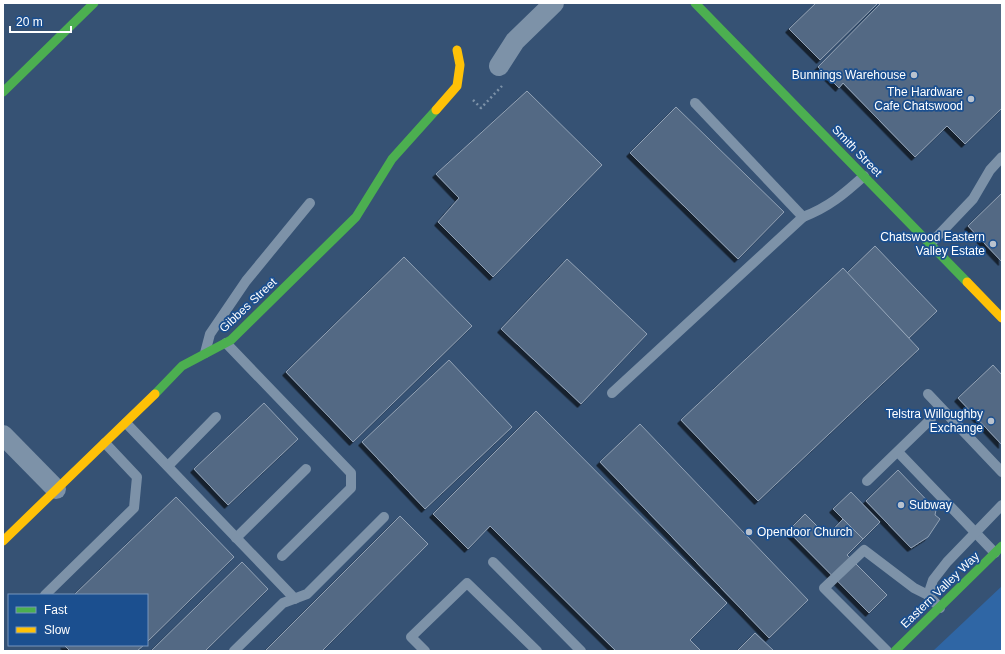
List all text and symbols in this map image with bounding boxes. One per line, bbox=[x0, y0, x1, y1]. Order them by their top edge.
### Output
scale bar bbox=[10, 8, 71, 34]
text: 20 m bbox=[16, 15, 43, 29]
place label: Bunnings Warehouse bbox=[792, 68, 906, 82]
marker: Bunnings Warehouse bbox=[909, 70, 919, 80]
place label: The Hardware Cafe Chatswood bbox=[874, 85, 963, 113]
marker: The Hardware Cafe Chatswood bbox=[966, 94, 976, 104]
street label: Smith Street bbox=[829, 122, 885, 180]
place label: Chatswood Eastern Valley Estate bbox=[880, 230, 985, 258]
marker: Chatswood Eastern Valley Estate bbox=[988, 239, 998, 249]
street label: Gibbes Street bbox=[216, 274, 280, 335]
place label: Telstra Willoughby Exchange bbox=[886, 407, 983, 435]
marker: Telstra Willoughby Exchange bbox=[986, 416, 996, 426]
place label: Subway bbox=[909, 498, 952, 512]
marker: Subway bbox=[896, 500, 906, 510]
place label: Opendoor Church bbox=[757, 525, 852, 539]
marker: Opendoor Church bbox=[744, 527, 754, 537]
street label: Eastern Valley Way bbox=[898, 549, 982, 631]
legend bbox=[8, 594, 148, 646]
text: Fast bbox=[44, 603, 68, 617]
text: Slow bbox=[44, 623, 70, 637]

